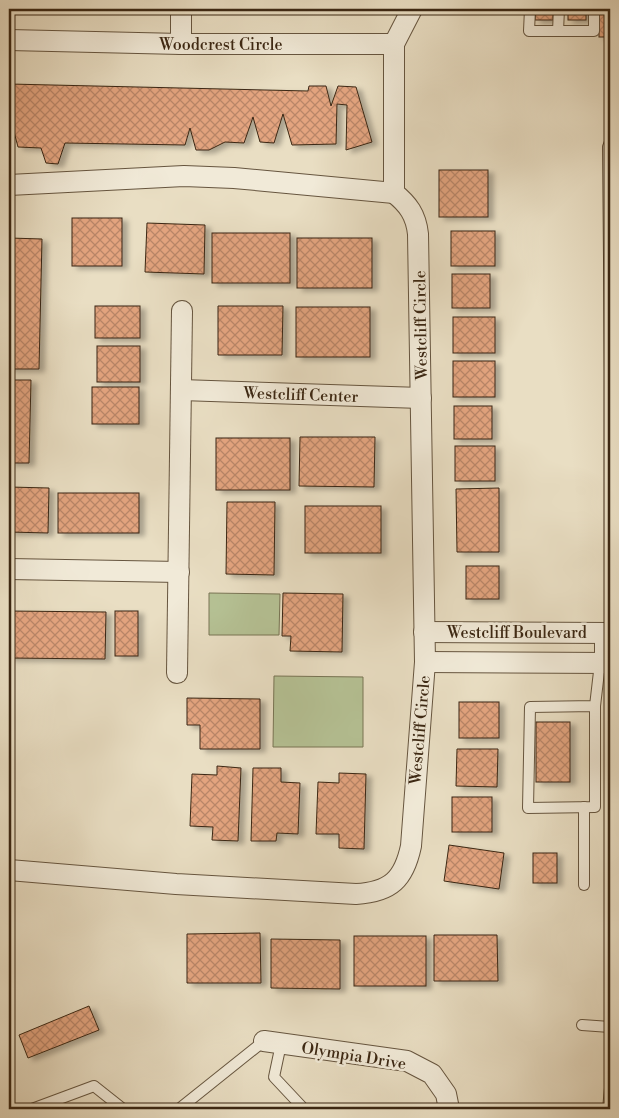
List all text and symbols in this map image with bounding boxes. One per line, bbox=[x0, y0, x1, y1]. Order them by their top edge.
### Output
street label: Woodcrest Circle bbox=[158, 35, 283, 55]
street label: Westcliff Circle bbox=[410, 270, 432, 381]
street label: Westcliff Center bbox=[242, 383, 359, 407]
street label: Westcliff Boulevard bbox=[446, 623, 587, 643]
street label: Westcliff Circle bbox=[405, 675, 435, 787]
street label: Olympia Drive bbox=[300, 1038, 408, 1074]

